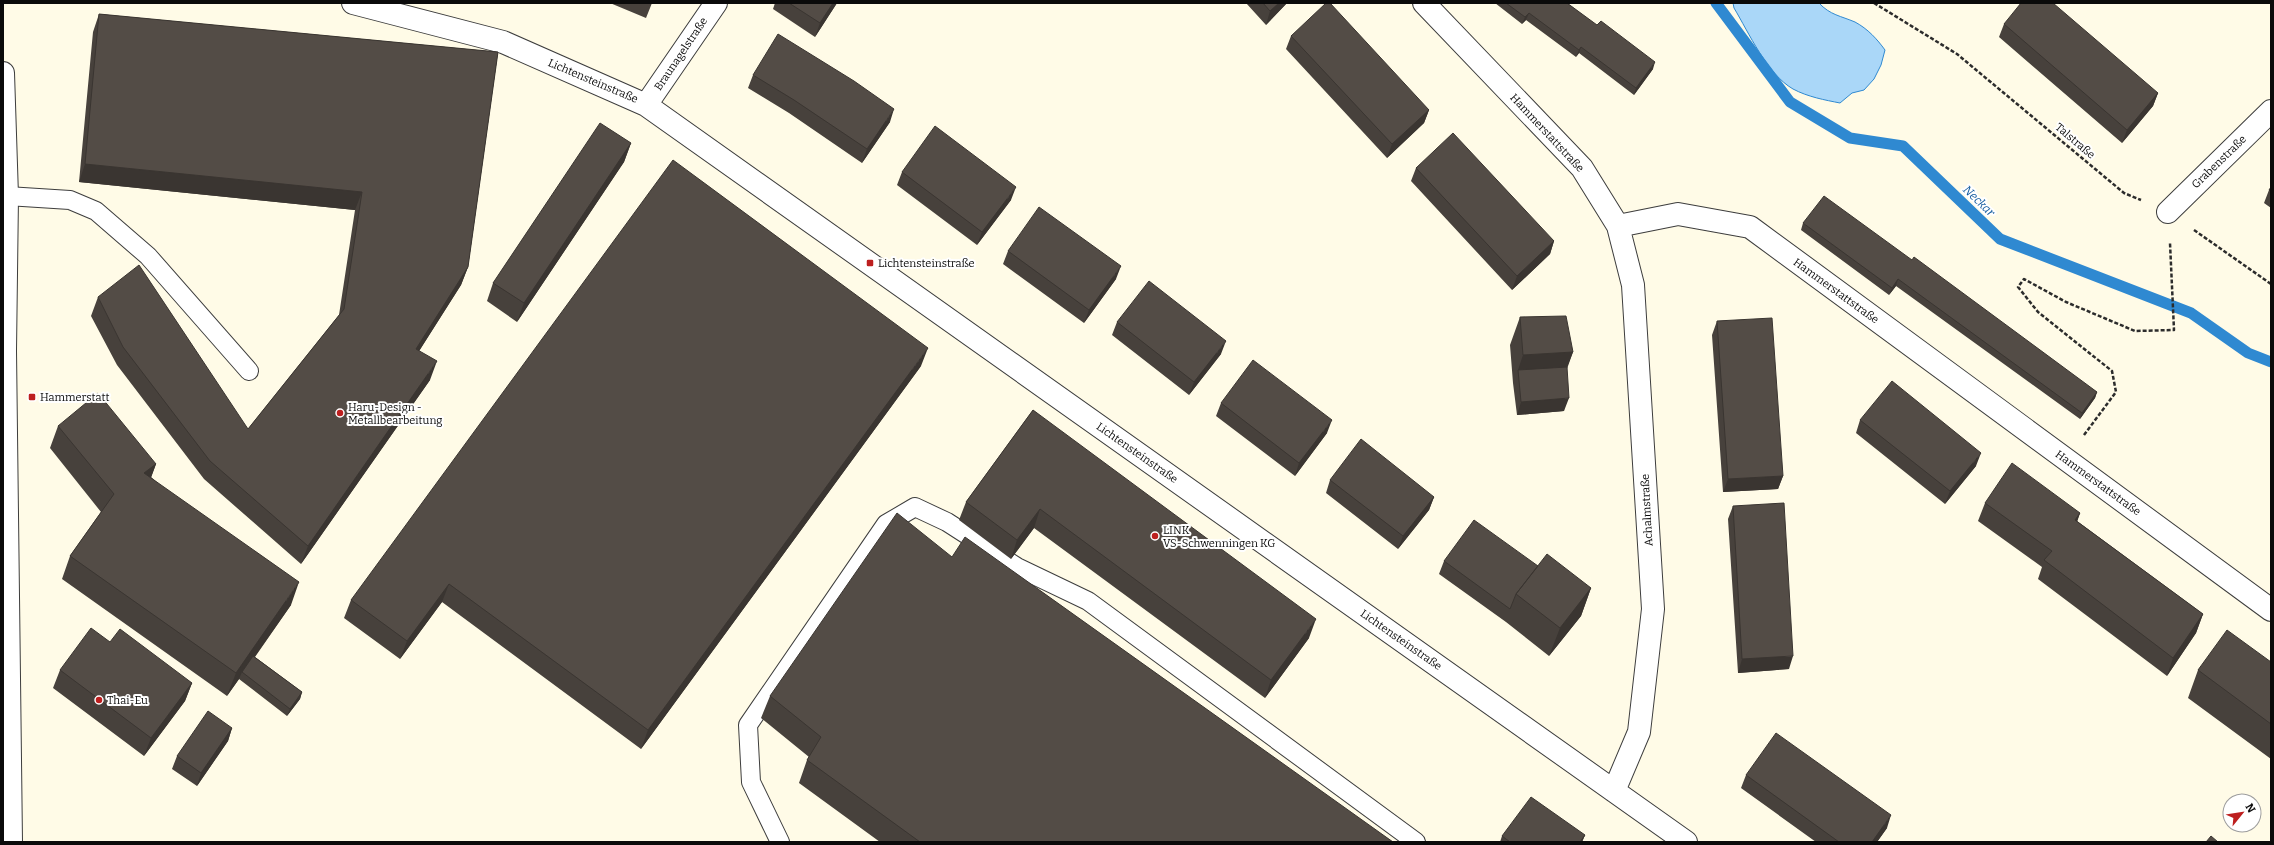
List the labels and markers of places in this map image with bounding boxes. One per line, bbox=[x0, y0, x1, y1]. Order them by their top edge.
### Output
place label: Lichtensteinstraße bbox=[878, 257, 974, 270]
marker: Lichtensteinstraße bbox=[865, 258, 875, 268]
place label: Hammerstatt bbox=[40, 391, 109, 404]
marker: Hammerstatt bbox=[27, 392, 37, 402]
place label: Haru-Design - Metallbearbeitung bbox=[348, 401, 443, 427]
marker: Haru-Design - Metallbearbeitung bbox=[335, 408, 345, 418]
place label: LINK VS-Schwenningen KG bbox=[1163, 524, 1275, 550]
marker: LINK VS-Schwenningen KG bbox=[1150, 531, 1160, 541]
place label: Thai-Eu bbox=[107, 694, 148, 707]
marker: Thai-Eu bbox=[94, 695, 104, 705]

